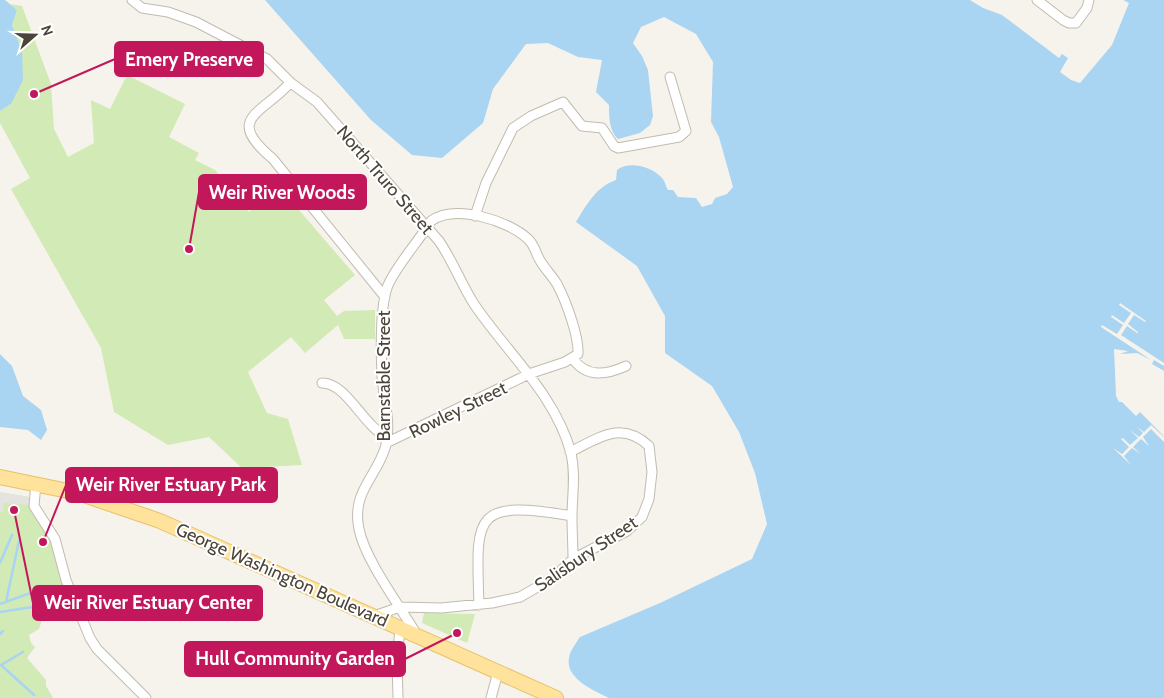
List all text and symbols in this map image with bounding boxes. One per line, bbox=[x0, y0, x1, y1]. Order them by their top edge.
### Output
north arrow bbox=[10, 10, 60, 60]
text: N bbox=[37, 23, 57, 38]
callout: Emery Preserve bbox=[115, 42, 263, 76]
text: Emery Preserve bbox=[125, 48, 253, 71]
street label: North Truro Street bbox=[332, 121, 438, 239]
callout: Weir River Woods bbox=[199, 175, 366, 209]
text: Weir River Woods bbox=[209, 181, 355, 204]
street label: Barnstable Street bbox=[373, 311, 395, 441]
street label: Rowley Street bbox=[406, 377, 510, 443]
callout: Weir River Estuary Park bbox=[66, 468, 277, 502]
text: Weir River Estuary Park bbox=[76, 473, 267, 496]
street label: Salisbury Street bbox=[530, 512, 642, 596]
street label: George Washington Boulevard bbox=[172, 518, 392, 632]
callout: Weir River Estuary Center bbox=[33, 586, 262, 620]
text: Weir River Estuary Center bbox=[44, 591, 253, 614]
callout: Hull Community Garden bbox=[185, 642, 405, 676]
text: Hull Community Garden bbox=[195, 647, 395, 670]

